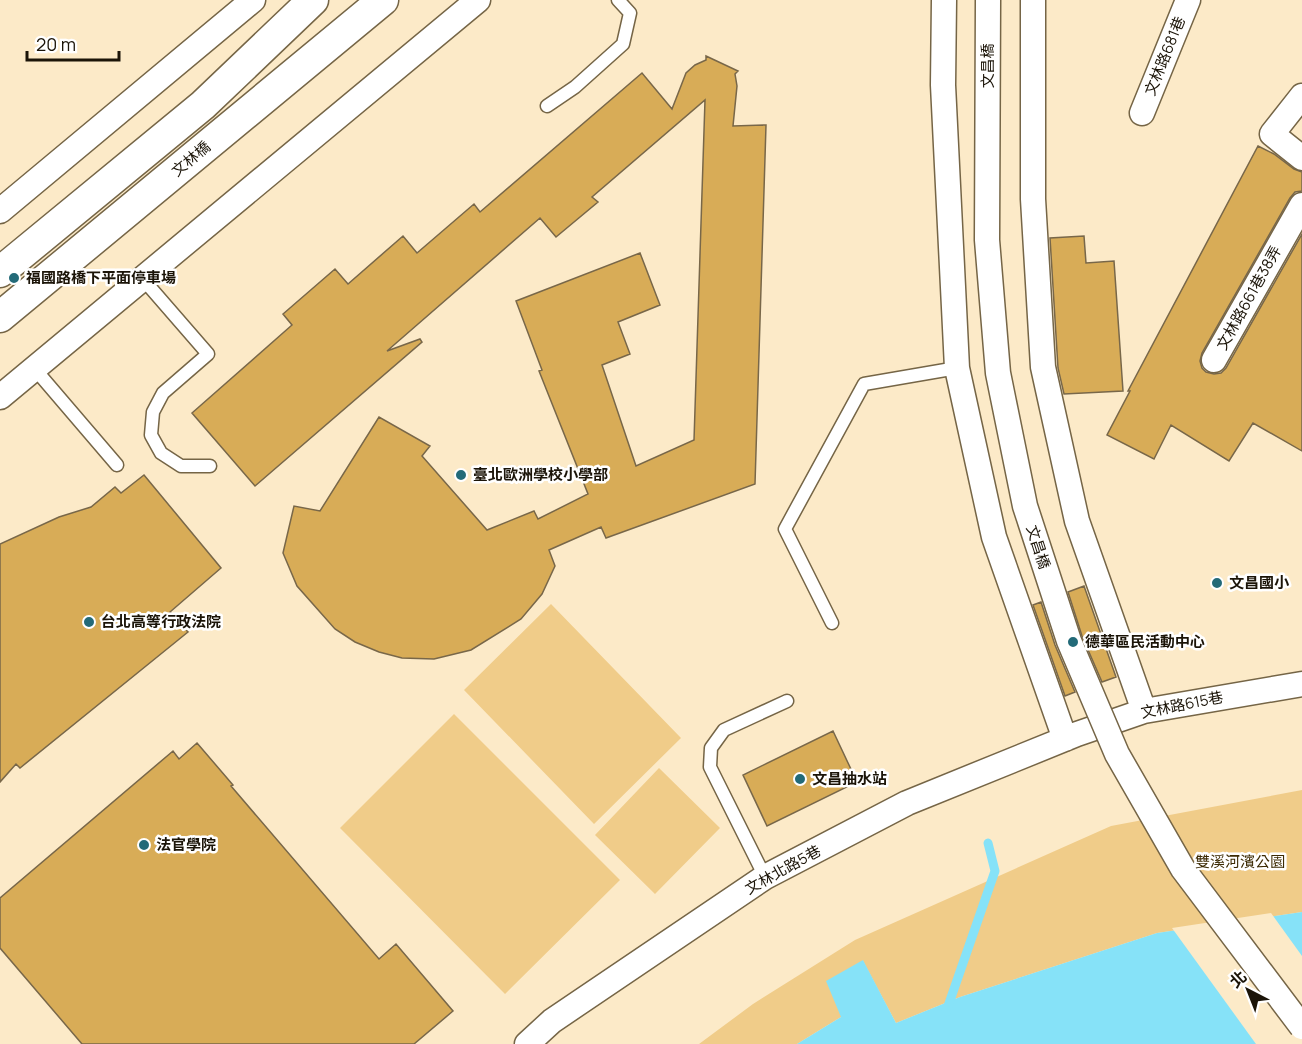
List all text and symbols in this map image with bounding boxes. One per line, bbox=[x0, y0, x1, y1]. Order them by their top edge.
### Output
street label: 文林路681巷 bbox=[1139, 13, 1190, 99]
scale bar bbox=[27, 24, 118, 62]
text: 20 m bbox=[36, 32, 76, 56]
street label: 文昌橋 bbox=[977, 43, 998, 89]
street label: 文林橋 bbox=[167, 136, 215, 181]
street label: 文林路661巷38弄 bbox=[1211, 242, 1286, 354]
place label: 福國路橋下平面停車場 bbox=[26, 267, 176, 288]
marker: 福國路橋下平面停車場 bbox=[7, 271, 21, 285]
place label: 臺北歐洲學校小學部 bbox=[473, 464, 608, 485]
marker: 臺北歐洲學校小學部 bbox=[454, 468, 468, 482]
street label: 文昌橋 bbox=[1022, 522, 1055, 571]
place label: 文昌國小 bbox=[1229, 572, 1290, 593]
marker: 文昌國小 bbox=[1210, 576, 1224, 590]
place label: 台北高等行政法院 bbox=[101, 611, 221, 632]
marker: 台北高等行政法院 bbox=[82, 615, 96, 629]
place label: 德華區民活動中心 bbox=[1085, 631, 1205, 652]
marker: 德華區民活動中心 bbox=[1066, 635, 1080, 649]
street label: 文林路615巷 bbox=[1139, 686, 1225, 723]
place label: 文昌抽水站 bbox=[812, 768, 887, 789]
marker: 文昌抽水站 bbox=[793, 772, 807, 786]
place label: 法官學院 bbox=[156, 834, 216, 855]
marker: 法官學院 bbox=[137, 838, 151, 852]
street label: 文林北路5巷 bbox=[741, 840, 824, 899]
park label: 雙溪河濱公園 bbox=[1195, 851, 1285, 872]
north arrow bbox=[1218, 960, 1278, 1020]
text: 北 bbox=[1225, 965, 1251, 992]

